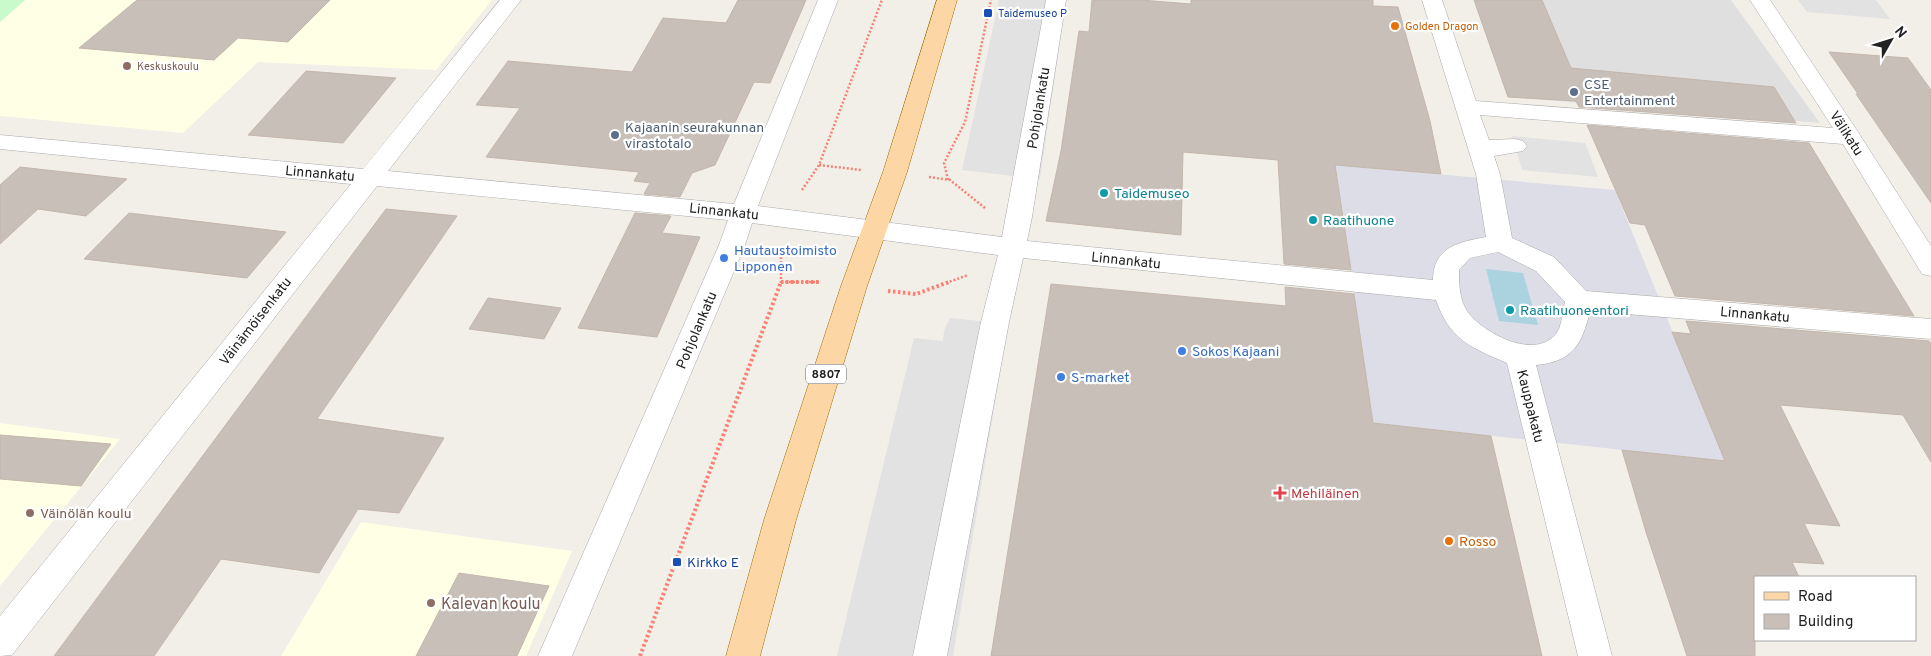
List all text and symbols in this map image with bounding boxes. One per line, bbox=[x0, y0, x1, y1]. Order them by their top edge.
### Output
marker: Taidemuseo P bbox=[982, 7, 994, 19]
place label: Taidemuseo P bbox=[998, 7, 1067, 21]
north arrow bbox=[1866, 15, 1916, 65]
marker: Golden Dragon bbox=[1389, 20, 1401, 32]
place label: Golden Dragon bbox=[1405, 20, 1479, 34]
text: N bbox=[1890, 24, 1910, 42]
marker: Keskuskoulu bbox=[121, 60, 133, 72]
place label: Keskuskoulu bbox=[137, 60, 199, 74]
street label: Pohjolankatu bbox=[1025, 66, 1054, 150]
place label: CSE Entertainment bbox=[1584, 77, 1675, 110]
marker: CSE Entertainment bbox=[1568, 86, 1580, 98]
street label: Välikatu bbox=[1825, 108, 1866, 159]
place label: Kajaanin seurakunnan virastotalo bbox=[625, 120, 764, 153]
marker: Kajaanin seurakunnan virastotalo bbox=[609, 129, 621, 141]
street label: Linnankatu bbox=[284, 163, 355, 186]
place label: Taidemuseo bbox=[1114, 186, 1190, 203]
marker: Taidemuseo bbox=[1098, 187, 1110, 199]
street label: Linnankatu bbox=[688, 200, 759, 225]
place label: Raatihuone bbox=[1323, 213, 1394, 230]
marker: Raatihuone bbox=[1307, 214, 1319, 226]
place label: Hautaustoimisto Lipponen bbox=[734, 243, 837, 276]
street label: Linnankatu bbox=[1090, 249, 1161, 274]
marker: Hautaustoimisto Lipponen bbox=[718, 252, 730, 264]
street label: Väinämöisenkatu bbox=[217, 275, 296, 369]
street label: Pohjolankatu bbox=[673, 289, 721, 372]
place label: Raatihuoneentori bbox=[1520, 303, 1629, 320]
marker: Raatihuoneentori bbox=[1504, 304, 1516, 316]
street label: Linnankatu bbox=[1719, 304, 1790, 327]
place label: Sokos Kajaani bbox=[1192, 344, 1279, 361]
marker: Sokos Kajaani bbox=[1176, 345, 1188, 357]
road number: 8807 bbox=[806, 364, 846, 384]
street label: Kauppakatu bbox=[1512, 368, 1547, 445]
place label: S-market bbox=[1071, 370, 1129, 387]
marker: S-market bbox=[1055, 371, 1067, 383]
marker: Mehiläinen bbox=[1273, 486, 1287, 500]
place label: Mehiläinen bbox=[1291, 486, 1360, 503]
place label: Väinölän koulu bbox=[40, 506, 132, 523]
marker: Väinölän koulu bbox=[24, 507, 36, 519]
place label: Rosso bbox=[1459, 534, 1497, 551]
marker: Rosso bbox=[1443, 535, 1455, 547]
place label: Kirkko E bbox=[687, 555, 739, 572]
marker: Kirkko E bbox=[671, 556, 683, 568]
legend bbox=[1754, 576, 1916, 641]
text: Road bbox=[1798, 588, 1833, 607]
place label: Kalevan koulu bbox=[441, 595, 541, 615]
marker: Kalevan koulu bbox=[425, 597, 437, 609]
text: Building bbox=[1798, 613, 1853, 632]

